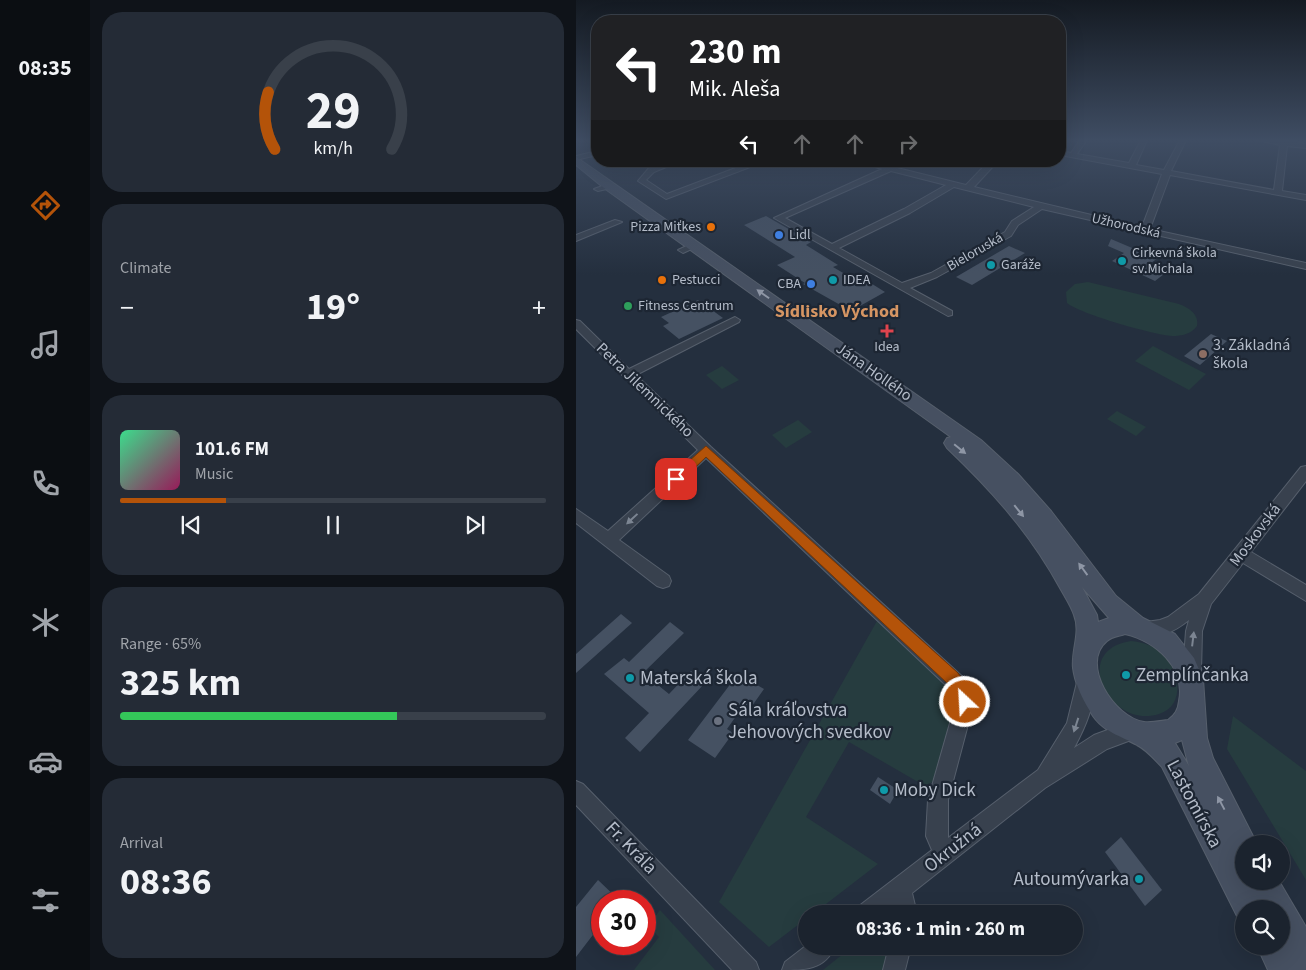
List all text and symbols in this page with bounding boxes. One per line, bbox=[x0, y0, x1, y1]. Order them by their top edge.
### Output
text: 230 m bbox=[689, 27, 781, 77]
icon: left bbox=[606, 35, 671, 100]
text: 08:35 bbox=[18, 52, 72, 84]
text: Mik. Aleša bbox=[689, 73, 780, 105]
text: 29 bbox=[306, 75, 360, 149]
icon: left bbox=[735, 130, 763, 158]
icon: ahead bbox=[788, 130, 816, 158]
icon: ahead bbox=[841, 130, 869, 158]
icon: right bbox=[894, 130, 922, 158]
text: km/h bbox=[313, 136, 353, 161]
icon: directions bbox=[28, 188, 63, 223]
street label: Užhorodská bbox=[1090, 208, 1162, 244]
place label: Pizza Miťkes bbox=[630, 217, 701, 237]
marker: Pizza Miťkes bbox=[705, 221, 717, 233]
place label: Lidl bbox=[789, 225, 811, 245]
street label: Bieloruská bbox=[943, 228, 1007, 276]
marker: Lidl bbox=[773, 229, 785, 241]
place label: Cirkevná škola sv.Michala bbox=[1132, 243, 1217, 279]
place label: Garáže bbox=[1001, 255, 1041, 275]
marker: Cirkevná škola sv.Michala bbox=[1116, 255, 1128, 267]
text: Climate bbox=[120, 257, 171, 279]
marker: Garáže bbox=[985, 259, 997, 271]
place label: Pestucci bbox=[672, 270, 720, 290]
place label: IDEA bbox=[843, 270, 871, 290]
marker: Pestucci bbox=[656, 274, 668, 286]
place label: CBA bbox=[777, 274, 801, 294]
marker: IDEA bbox=[827, 274, 839, 286]
marker: CBA bbox=[805, 278, 817, 290]
text: 19° bbox=[306, 280, 360, 334]
text: − bbox=[120, 288, 134, 328]
text: + bbox=[532, 288, 546, 328]
one-way arrow bbox=[756, 289, 770, 299]
place label: Fitness Centrum bbox=[638, 296, 734, 316]
district label: Sídlisko Východ bbox=[775, 299, 899, 324]
marker: Fitness Centrum bbox=[622, 300, 634, 312]
marker: Idea bbox=[881, 325, 893, 337]
icon: music bbox=[28, 327, 63, 362]
place label: 3. Základná škola bbox=[1213, 334, 1290, 374]
place label: Idea bbox=[874, 337, 900, 357]
street label: Petra Jilemnického bbox=[591, 338, 699, 442]
street label: Jána Hollého bbox=[832, 338, 916, 406]
marker: 3. Základná škola bbox=[1197, 348, 1209, 360]
text: 101.6 FM bbox=[195, 436, 269, 463]
one-way arrow bbox=[953, 444, 966, 455]
pin bbox=[655, 458, 697, 500]
text: Music bbox=[195, 463, 233, 485]
icon: arrive bbox=[662, 465, 690, 493]
icon: phone bbox=[28, 466, 63, 501]
street label: Moskovská bbox=[1224, 499, 1286, 571]
one-way arrow bbox=[1014, 504, 1025, 517]
icon: previous bbox=[177, 511, 205, 539]
icon: pause bbox=[319, 511, 347, 539]
icon: next bbox=[461, 511, 489, 539]
one-way arrow bbox=[627, 513, 639, 525]
one-way arrow bbox=[1077, 563, 1088, 576]
icon: climate bbox=[28, 605, 63, 640]
one-way arrow bbox=[1189, 630, 1197, 646]
text: Range · 65% bbox=[120, 633, 201, 655]
text: 325 km bbox=[120, 656, 241, 710]
place label: Zemplínčanka bbox=[1136, 662, 1249, 689]
place label: Materská škola bbox=[640, 665, 758, 692]
marker: Zemplínčanka bbox=[1120, 669, 1132, 681]
marker: Materská škola bbox=[624, 672, 636, 684]
position arrow bbox=[938, 675, 990, 727]
place label: Sála kráľovstva Jehovových svedkov bbox=[728, 697, 892, 746]
marker: Sála kráľovstva Jehovových svedkov bbox=[712, 715, 724, 727]
one-way arrow bbox=[1072, 718, 1080, 733]
icon: car bbox=[28, 744, 63, 779]
street label: Lastomírska bbox=[1159, 755, 1229, 853]
place label: Moby Dick bbox=[894, 777, 976, 804]
marker: Moby Dick bbox=[878, 784, 890, 796]
one-way arrow bbox=[1217, 796, 1225, 811]
street label: Fr. Kráľa bbox=[599, 816, 663, 880]
street label: Okružná bbox=[918, 817, 988, 879]
text: Arrival bbox=[120, 832, 163, 854]
map controls bbox=[1235, 835, 1290, 955]
button: sound bbox=[1235, 835, 1290, 890]
text: 08:36 bbox=[120, 855, 212, 909]
place label: Autoumývarka bbox=[1014, 866, 1129, 893]
marker: Autoumývarka bbox=[1133, 873, 1145, 885]
icon: filters bbox=[28, 883, 63, 918]
speed limit sign: 30 bbox=[591, 890, 656, 955]
button: search bbox=[1235, 900, 1290, 955]
text: 08:36 · 1 min · 260 m bbox=[856, 916, 1025, 943]

